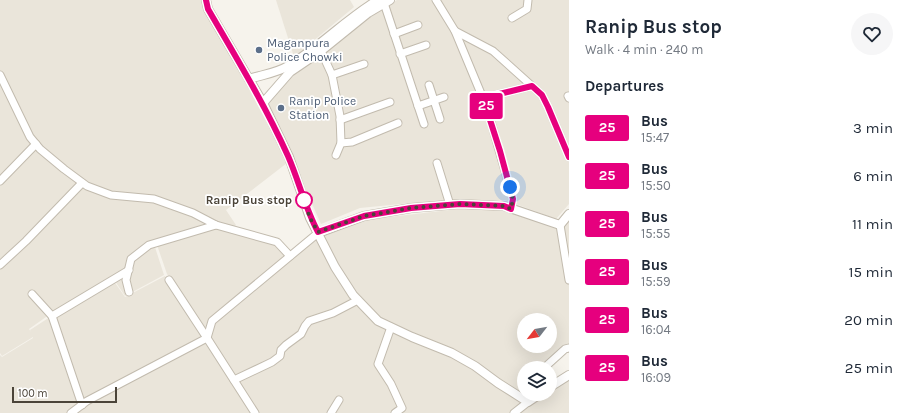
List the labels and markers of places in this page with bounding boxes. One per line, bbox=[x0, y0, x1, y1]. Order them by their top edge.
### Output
place label: Maganpura Police Chowki bbox=[267, 36, 343, 64]
marker: Maganpura Police Chowki bbox=[254, 45, 264, 55]
place label: Ranip Police Station bbox=[289, 94, 356, 122]
marker: Ranip Police Station bbox=[276, 103, 286, 113]
marker: Ranip Bus stop bbox=[295, 191, 313, 209]
place label: Ranip Bus stop bbox=[206, 193, 292, 207]

